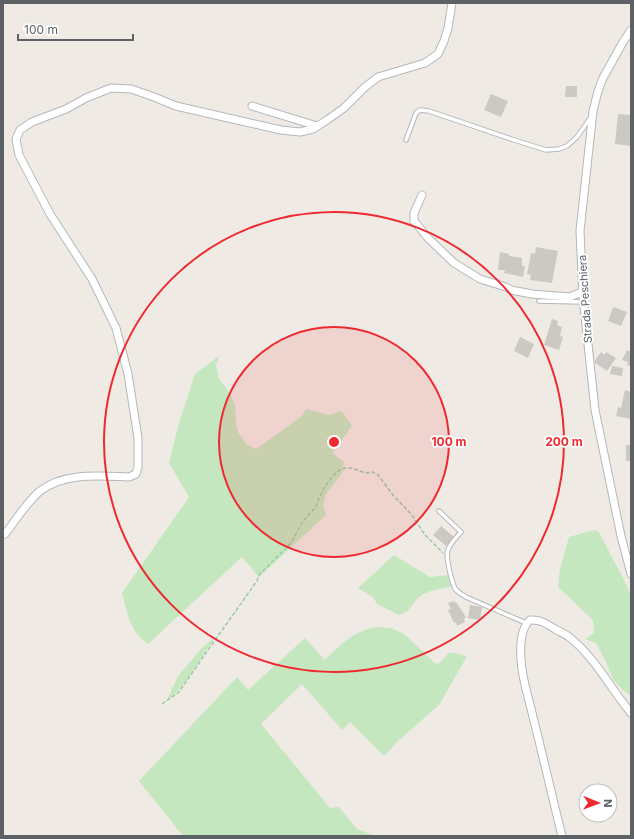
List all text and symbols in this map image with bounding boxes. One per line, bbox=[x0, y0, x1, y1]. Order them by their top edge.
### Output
scale bar bbox=[18, 16, 133, 42]
text: 100 m bbox=[24, 22, 58, 37]
street label: Strada Peschiera bbox=[575, 254, 595, 344]
text: 100 m bbox=[431, 434, 467, 449]
text: 200 m bbox=[545, 434, 583, 449]
centre of rings bbox=[327, 435, 341, 449]
north arrow bbox=[578, 783, 618, 823]
text: N bbox=[601, 799, 615, 807]

